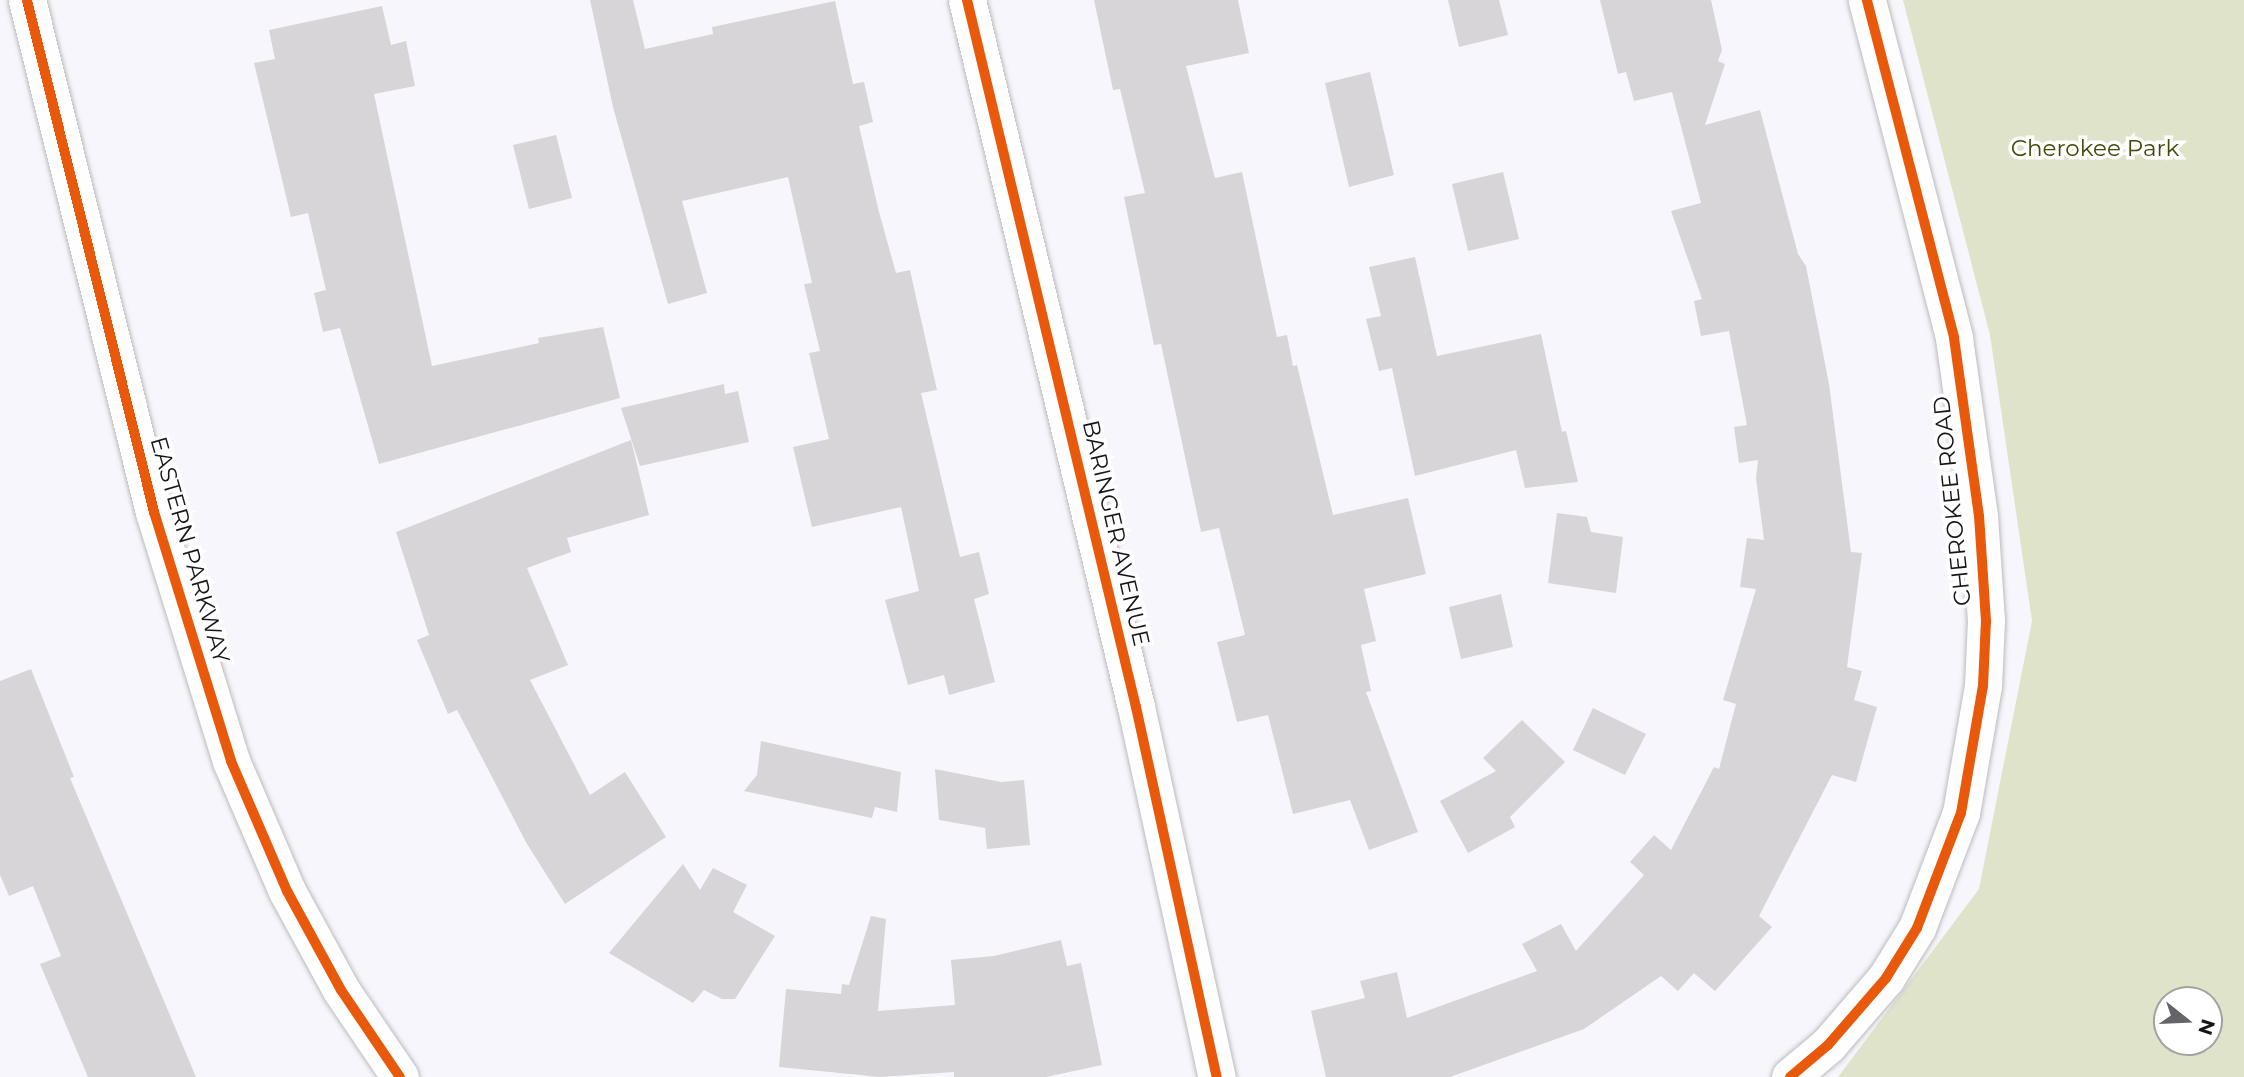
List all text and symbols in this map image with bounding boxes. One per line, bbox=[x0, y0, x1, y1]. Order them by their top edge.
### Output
park label: Cherokee Park bbox=[2011, 134, 2179, 162]
street label: CHEROKEE ROAD bbox=[1927, 395, 1977, 607]
street label: BARINGER AVENUE bbox=[1077, 417, 1155, 649]
street label: EASTERN PARKWAY bbox=[144, 433, 236, 667]
north arrow bbox=[2153, 986, 2223, 1056]
text: N bbox=[2193, 1016, 2220, 1038]

